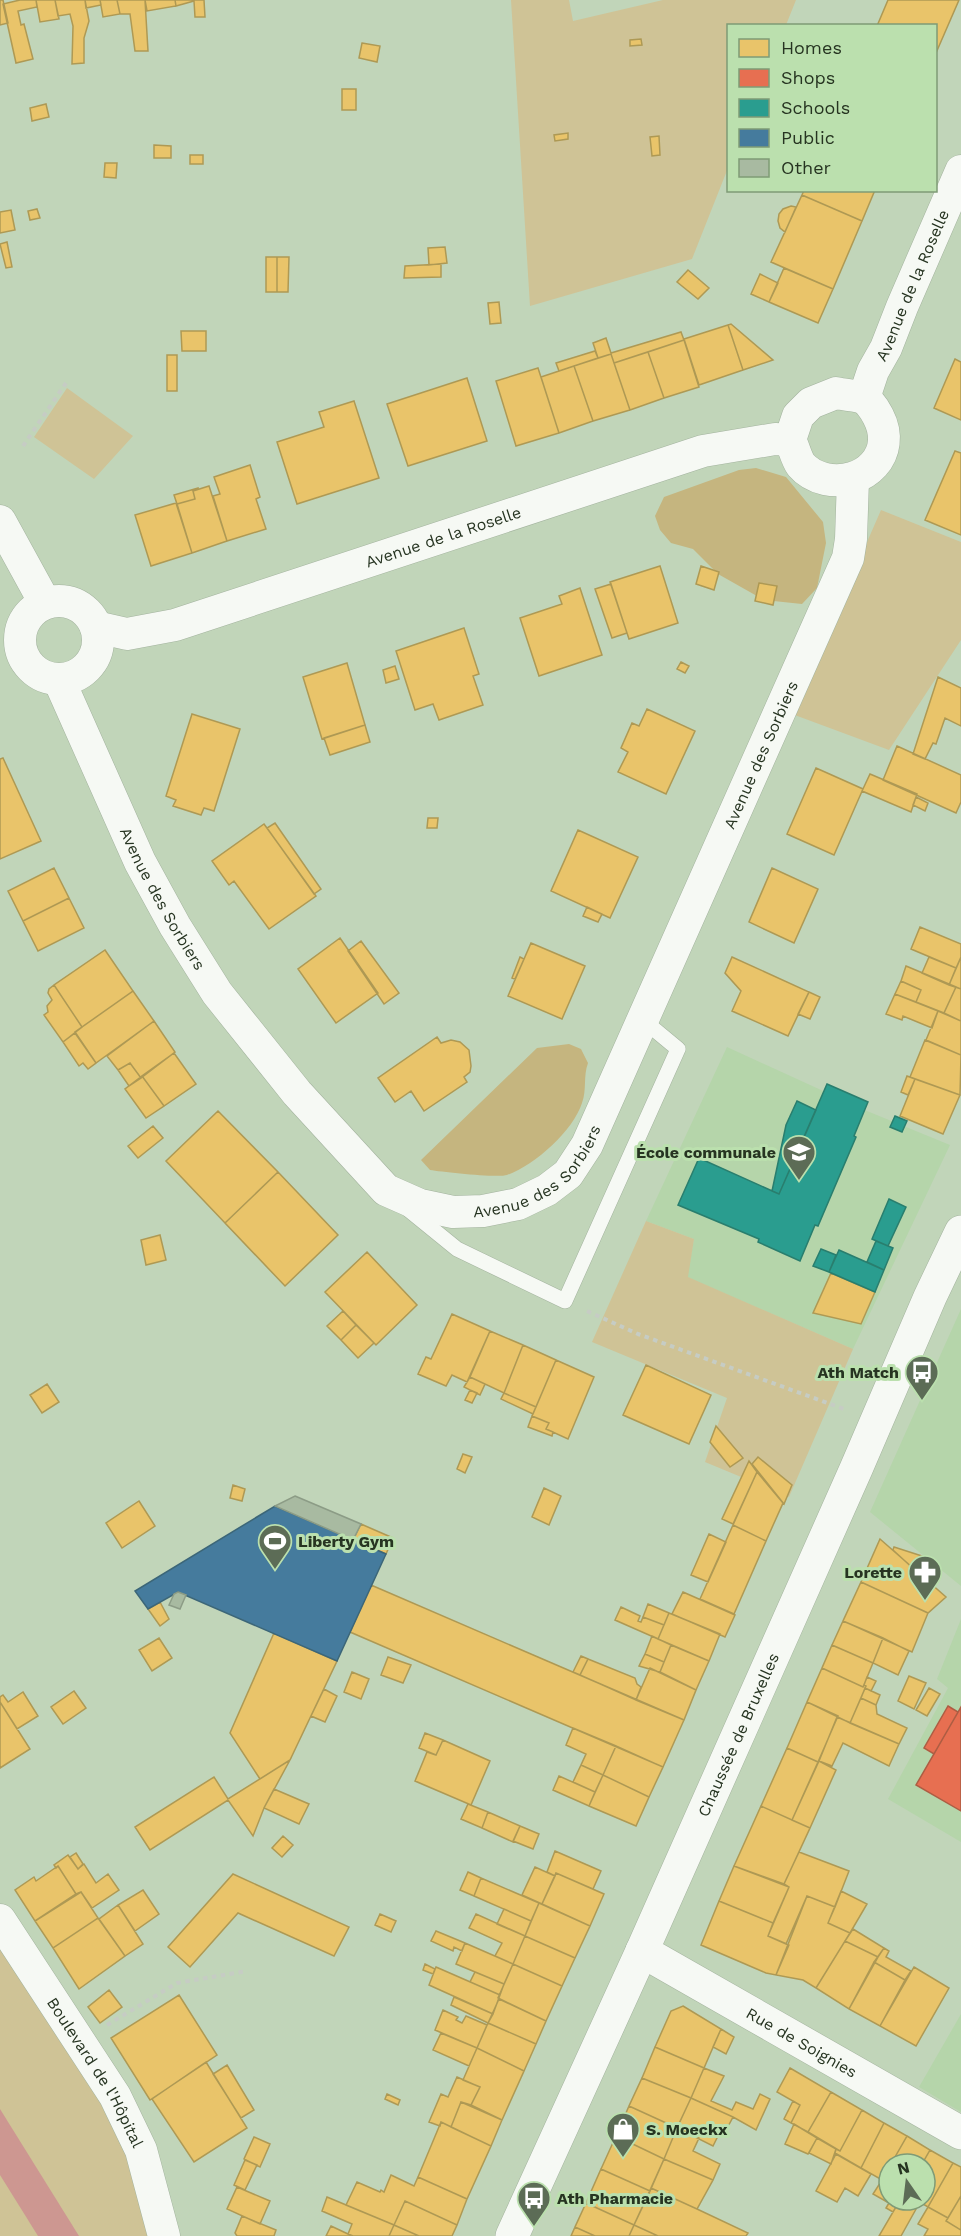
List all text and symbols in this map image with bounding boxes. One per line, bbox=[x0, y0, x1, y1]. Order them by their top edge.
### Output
legend bbox=[727, 24, 937, 192]
text: Homes bbox=[781, 37, 842, 58]
text: Shops bbox=[781, 67, 835, 88]
text: Schools bbox=[781, 97, 850, 118]
text: Public bbox=[781, 127, 835, 148]
text: Other bbox=[781, 157, 831, 178]
street label: Avenue de la Roselle bbox=[871, 207, 953, 364]
street label: Avenue de la Roselle bbox=[363, 502, 523, 571]
street label: Avenue des Sorbiers bbox=[719, 678, 802, 832]
street label: Avenue des Sorbiers bbox=[116, 824, 209, 973]
street label: Avenue des Sorbiers bbox=[473, 1122, 604, 1221]
school or university icon: École communale bbox=[781, 1134, 817, 1181]
place label: École communale bbox=[636, 1143, 776, 1162]
bus stop icon: Ath Match bbox=[904, 1354, 940, 1401]
place label: Ath Match bbox=[817, 1363, 899, 1382]
sports icon: Liberty Gym bbox=[257, 1523, 293, 1570]
place label: Liberty Gym bbox=[298, 1532, 394, 1551]
pharmacy icon: Lorette bbox=[907, 1554, 943, 1601]
place label: Lorette bbox=[844, 1563, 902, 1582]
street label: Chaussée de Bruxelles bbox=[693, 1650, 783, 1819]
street label: Boulevard de l'Hôpital bbox=[43, 1993, 148, 2150]
street label: Rue de Soignies bbox=[743, 2003, 861, 2081]
shop icon: S. Moeckx bbox=[605, 2111, 641, 2158]
place label: S. Moeckx bbox=[646, 2120, 728, 2139]
north arrow bbox=[877, 2152, 937, 2212]
text: N bbox=[895, 2157, 912, 2179]
bus stop icon: Ath Pharmacie bbox=[516, 2180, 552, 2227]
place label: Ath Pharmacie bbox=[557, 2189, 673, 2208]

